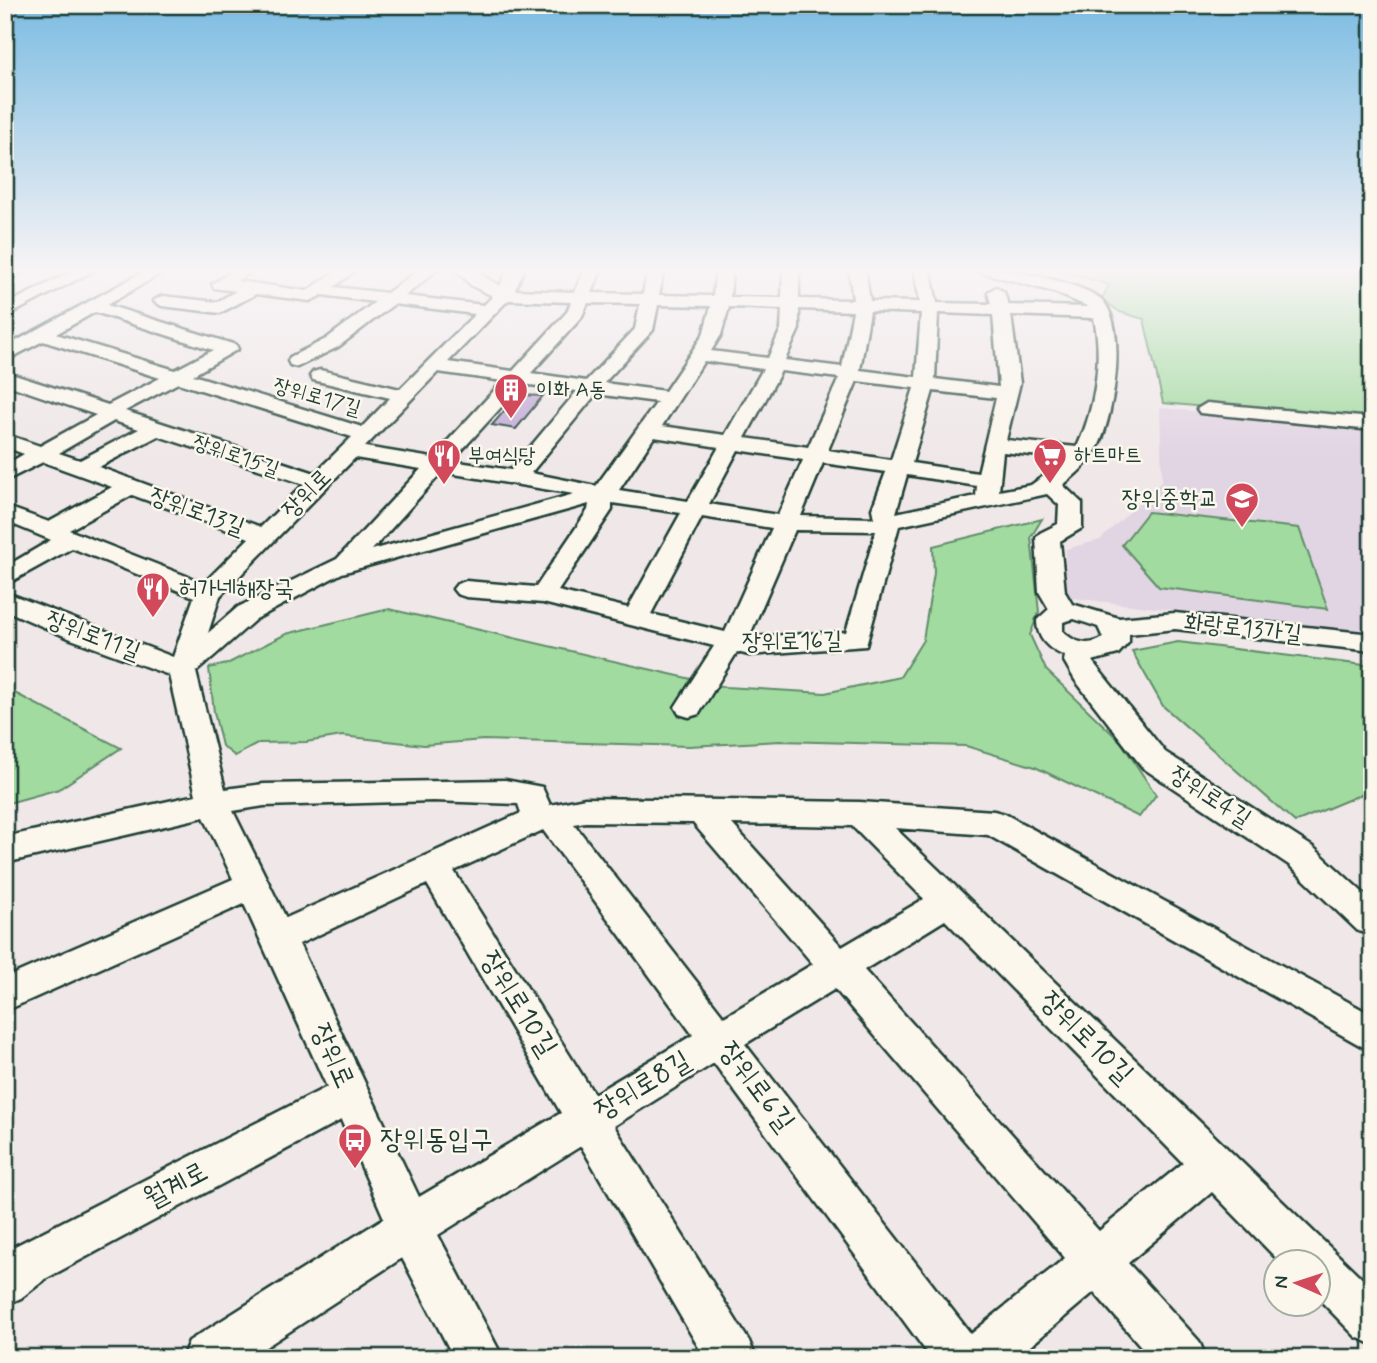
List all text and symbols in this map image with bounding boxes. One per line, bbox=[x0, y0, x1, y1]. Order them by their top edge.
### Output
street label: 장위로17길 bbox=[270, 371, 364, 423]
building icon: 이화 A동 bbox=[492, 371, 530, 420]
place label: 이화 A동 bbox=[536, 376, 606, 404]
street label: 장위로15길 bbox=[189, 428, 283, 484]
supermarket icon: 하트마트 bbox=[1031, 436, 1069, 485]
restaurant icon: 부여식당 bbox=[425, 437, 463, 486]
place label: 하트마트 bbox=[1074, 441, 1142, 469]
place label: 부여식당 bbox=[468, 442, 536, 470]
street label: 장위로 bbox=[276, 463, 338, 525]
school or university icon: 장위중학교 bbox=[1223, 480, 1261, 529]
street label: 장위로13길 bbox=[145, 481, 249, 543]
place label: 장위중학교 bbox=[1121, 484, 1218, 515]
restaurant icon: 허가네해장국 bbox=[134, 570, 172, 619]
place label: 허가네해장국 bbox=[178, 574, 294, 605]
street label: 장위로11길 bbox=[41, 604, 145, 668]
street label: 화랑로13가길 bbox=[1183, 607, 1303, 651]
street label: 장위로16길 bbox=[742, 626, 842, 658]
street label: 장위로4길 bbox=[1163, 759, 1257, 835]
street label: 장위로10길 bbox=[471, 944, 565, 1064]
street label: 장위로10길 bbox=[1031, 983, 1141, 1093]
street label: 장위로 bbox=[301, 1018, 363, 1094]
street label: 장위로6길 bbox=[710, 1034, 802, 1140]
street label: 장위로8길 bbox=[588, 1043, 698, 1129]
bus stop icon: 장위동입구 bbox=[336, 1121, 374, 1170]
place label: 장위동입구 bbox=[380, 1122, 493, 1159]
street label: 월계로 bbox=[137, 1154, 215, 1218]
north arrow bbox=[1262, 1248, 1332, 1318]
text: N bbox=[1269, 1275, 1294, 1289]

